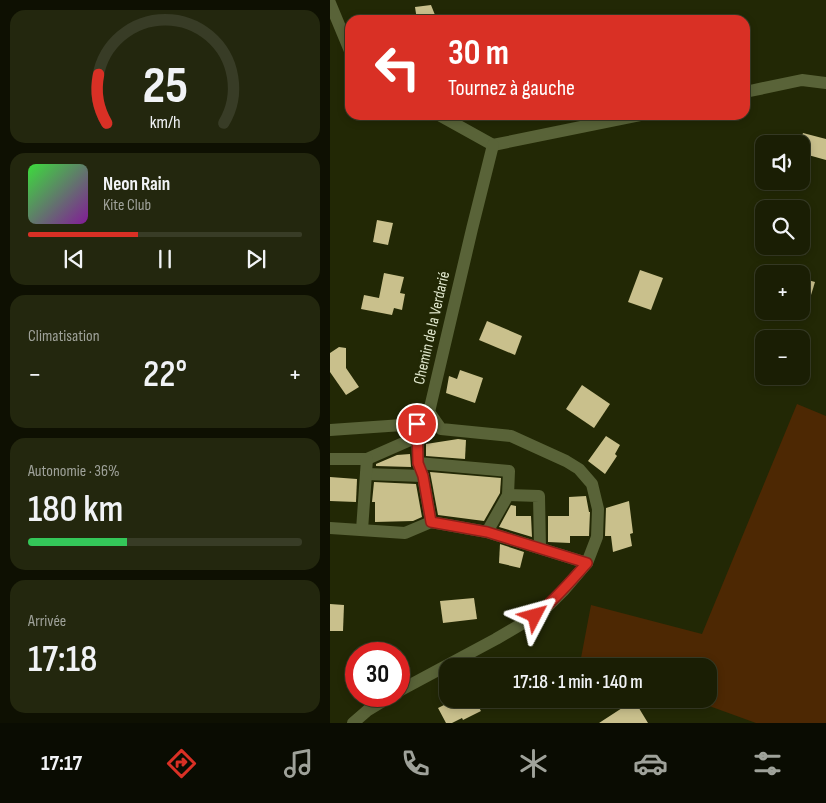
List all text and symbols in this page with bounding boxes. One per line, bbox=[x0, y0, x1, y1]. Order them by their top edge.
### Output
text: 30 m bbox=[448, 32, 509, 75]
icon: left bbox=[365, 35, 430, 100]
text: 25 bbox=[142, 55, 188, 118]
text: Tournez à gauche bbox=[448, 75, 575, 102]
text: km/h bbox=[150, 112, 180, 133]
map controls bbox=[755, 135, 810, 385]
button: sound bbox=[755, 135, 810, 190]
text: Neon Rain bbox=[103, 173, 170, 196]
text: Kite Club bbox=[103, 196, 151, 215]
button: search bbox=[755, 200, 810, 255]
icon: previous bbox=[60, 245, 88, 273]
icon: pause bbox=[151, 245, 179, 273]
icon: next bbox=[242, 245, 270, 273]
button: + bbox=[755, 265, 810, 320]
street label: Chemin de la Verdarié bbox=[410, 270, 454, 386]
text: Climatisation bbox=[28, 327, 100, 346]
button: − bbox=[755, 330, 810, 385]
text: 22° bbox=[143, 352, 187, 397]
text: − bbox=[28, 358, 42, 391]
text: + bbox=[288, 358, 302, 391]
pin bbox=[396, 403, 438, 445]
icon: arrive bbox=[403, 410, 431, 438]
text: Autonomie · 36% bbox=[28, 462, 120, 481]
text: 180 km bbox=[28, 487, 123, 532]
position arrow bbox=[508, 589, 560, 641]
text: Arrivée bbox=[28, 612, 66, 631]
text: 17:18 bbox=[28, 637, 97, 682]
speed limit sign: 30 bbox=[345, 642, 410, 707]
text: 17:18 · 1 min · 140 m bbox=[513, 671, 643, 694]
icon: directions bbox=[164, 746, 199, 781]
icon: music bbox=[281, 746, 316, 781]
icon: phone bbox=[398, 746, 433, 781]
icon: climate bbox=[516, 746, 551, 781]
icon: car bbox=[633, 746, 668, 781]
icon: filters bbox=[750, 746, 785, 781]
text: 17:17 bbox=[41, 750, 82, 777]

